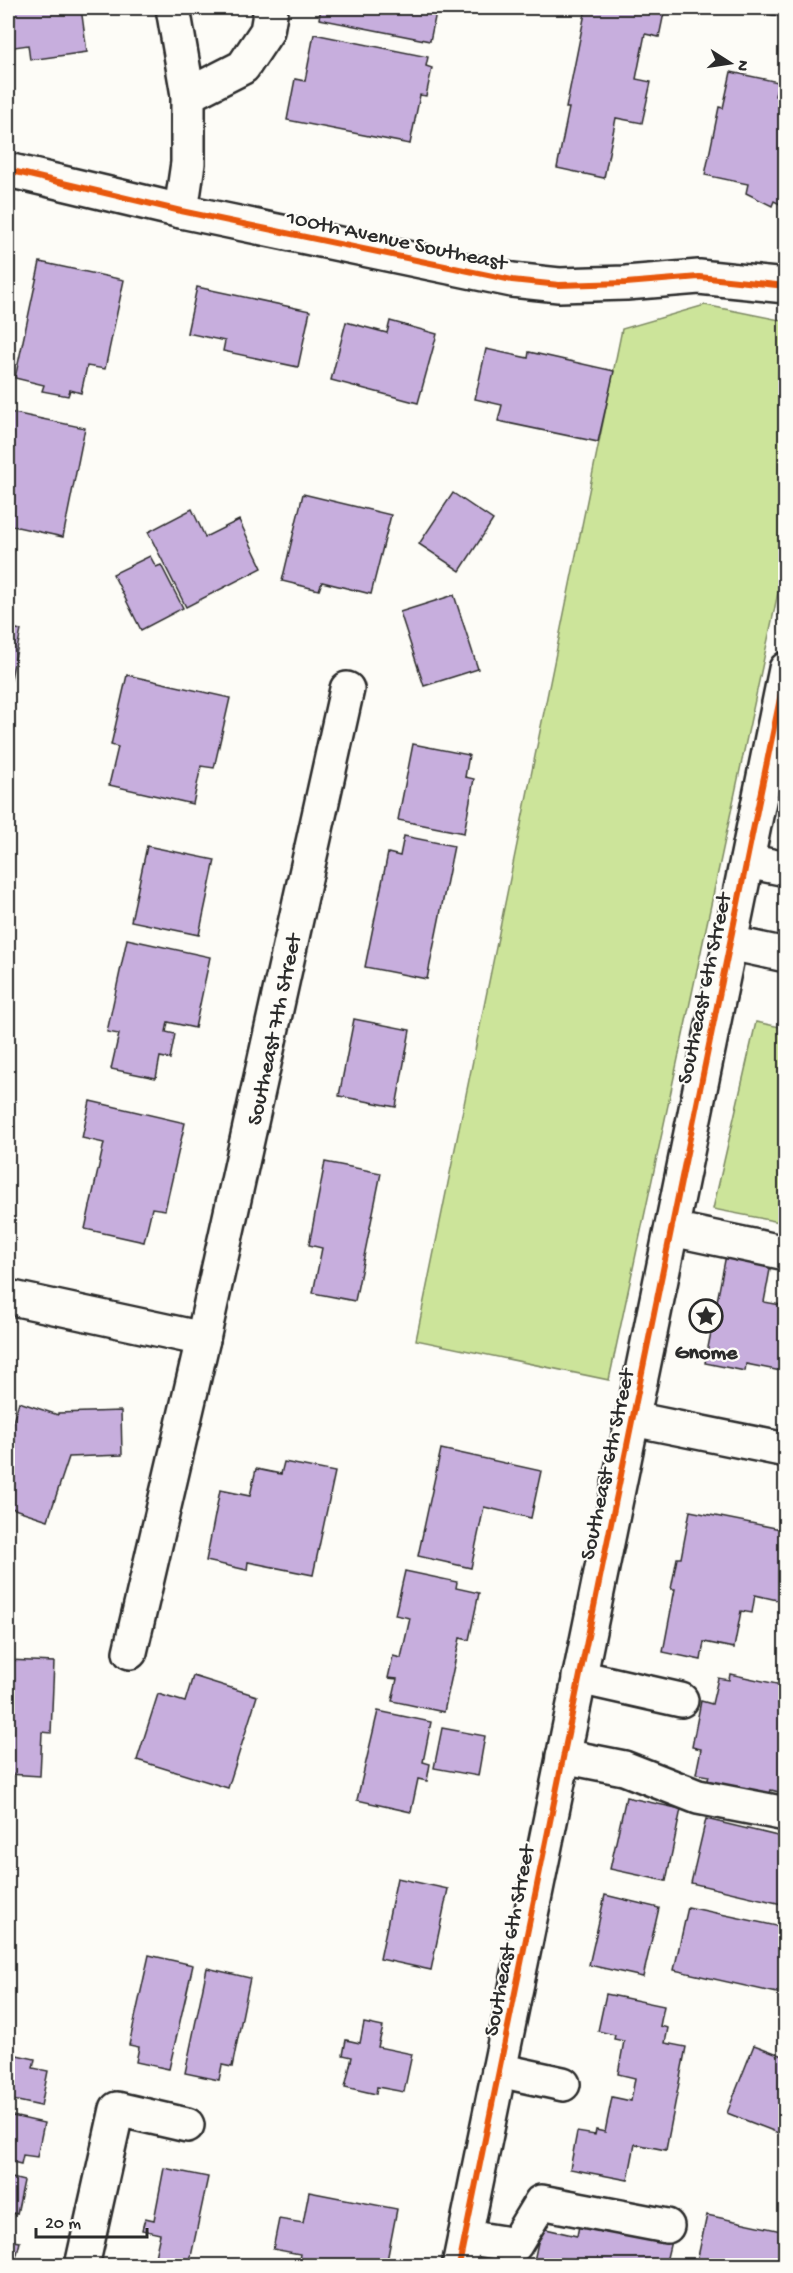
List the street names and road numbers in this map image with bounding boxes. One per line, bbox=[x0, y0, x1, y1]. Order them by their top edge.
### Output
street label: 100th Avenue Southeast bbox=[283, 206, 511, 278]
street label: Southeast 6th Street bbox=[673, 889, 739, 1087]
street label: Southeast 7th Street bbox=[243, 930, 309, 1128]
street label: Southeast 6th Street bbox=[576, 1365, 642, 1563]
street label: Southeast 6th Street bbox=[480, 1841, 543, 2039]

